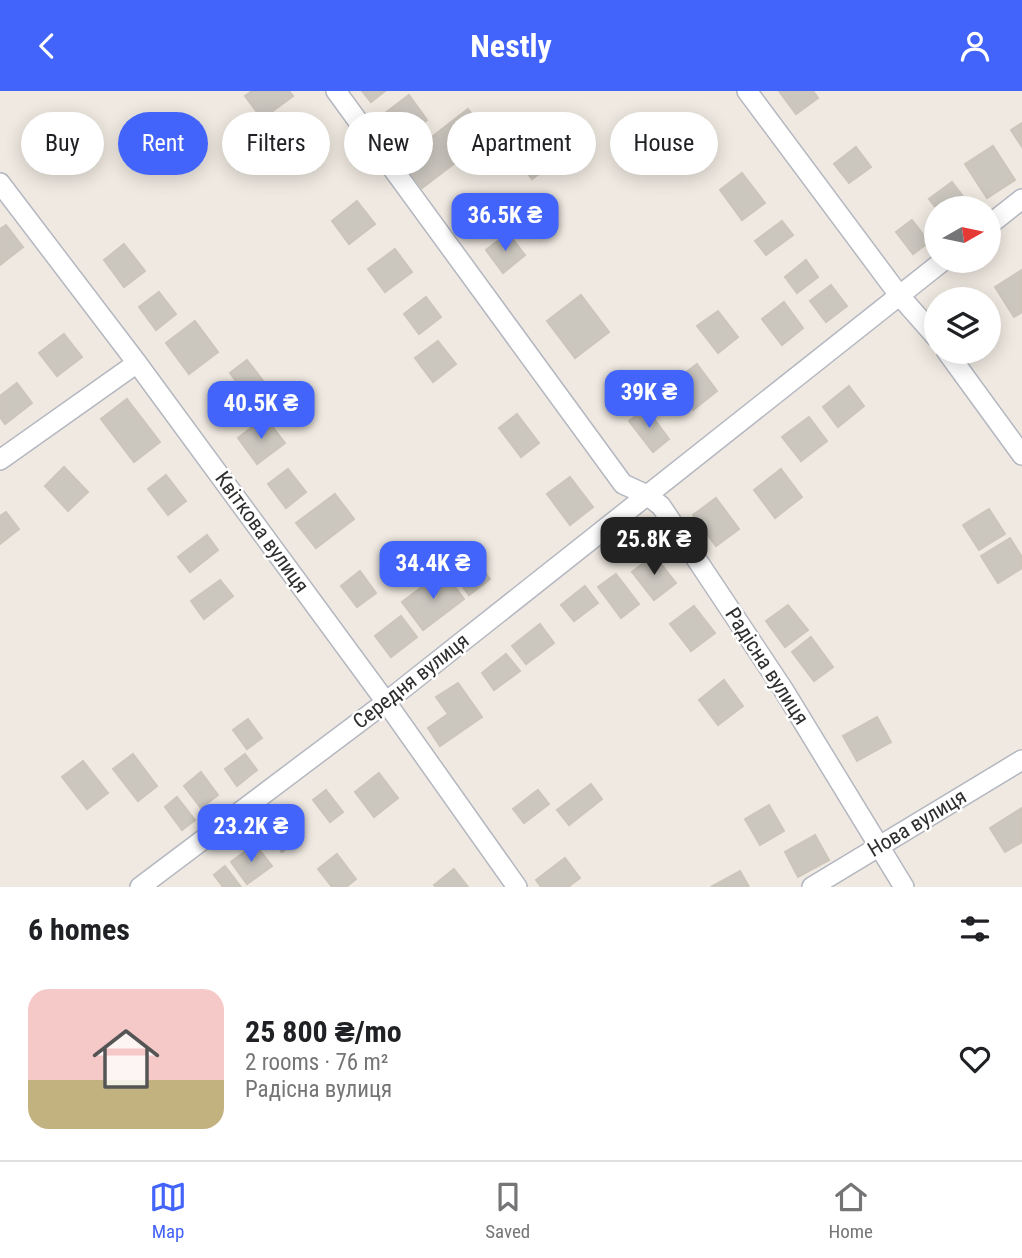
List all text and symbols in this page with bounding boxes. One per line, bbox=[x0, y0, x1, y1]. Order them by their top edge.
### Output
icon: back bbox=[28, 27, 66, 65]
text: Nestly bbox=[470, 27, 552, 65]
icon: person bbox=[956, 27, 994, 65]
chip: Buy bbox=[21, 112, 104, 175]
chip: Rent bbox=[118, 112, 208, 175]
chip: Filters bbox=[222, 112, 330, 175]
chip: New bbox=[344, 112, 433, 175]
chip: Apartment bbox=[447, 112, 596, 175]
chip: House bbox=[610, 112, 718, 175]
pin: 36.5K ₴ bbox=[440, 193, 570, 253]
north arrow bbox=[924, 196, 1001, 273]
map controls bbox=[924, 196, 1001, 364]
text: 36.5K ₴ bbox=[468, 202, 542, 229]
button: layers bbox=[924, 287, 1001, 364]
pin: 39K ₴ bbox=[600, 371, 698, 430]
text: 39K ₴ bbox=[621, 379, 677, 406]
pin: 40.5K ₴ bbox=[196, 381, 326, 441]
text: 40.5K ₴ bbox=[224, 390, 298, 417]
street label: Квіткова вулиця bbox=[210, 467, 314, 597]
pin: 25.8K ₴ bbox=[589, 517, 719, 577]
text: 25.8K ₴ bbox=[617, 526, 691, 553]
pin: 34.4K ₴ bbox=[368, 541, 498, 601]
text: 34.4K ₴ bbox=[396, 550, 470, 577]
street label: Радісна вулиця bbox=[720, 603, 814, 729]
street label: Середня вулиця bbox=[348, 628, 474, 734]
street label: Нова вулиця bbox=[863, 784, 971, 862]
pin: 23.2K ₴ bbox=[186, 805, 316, 864]
text: 23.2K ₴ bbox=[214, 813, 288, 840]
icon: filters bbox=[956, 910, 994, 948]
text: 6 homes bbox=[28, 912, 130, 947]
text: 25 800 ₴/mo bbox=[245, 1014, 402, 1049]
icon: home bbox=[84, 1017, 168, 1101]
icon: heart bbox=[956, 1040, 994, 1078]
text: 2 rooms · 76 m² bbox=[245, 1049, 388, 1076]
text: Радісна вулиця bbox=[245, 1076, 392, 1103]
tab: Map bbox=[149, 1178, 187, 1243]
tab: Saved bbox=[485, 1178, 530, 1243]
tab: Home bbox=[828, 1178, 873, 1243]

